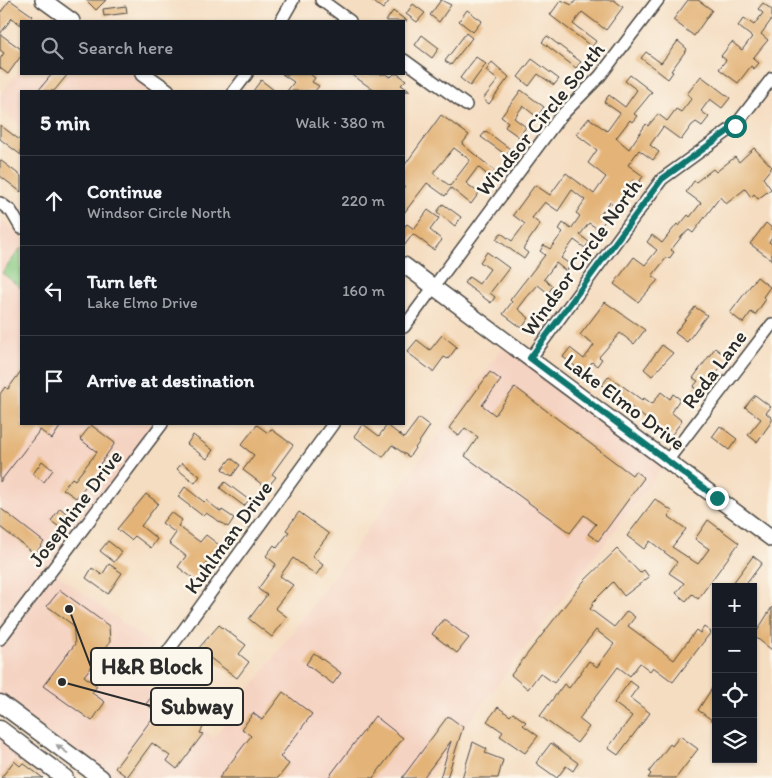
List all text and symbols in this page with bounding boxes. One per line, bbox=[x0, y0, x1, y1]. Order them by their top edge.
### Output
search box bbox=[20, 20, 405, 75]
icon: search bbox=[38, 34, 66, 62]
text: Search here bbox=[78, 36, 173, 59]
street label: Windsor Circle South bbox=[470, 37, 610, 201]
text: 5 min bbox=[40, 110, 90, 135]
text: Walk · 380 m bbox=[295, 113, 385, 132]
route start bbox=[724, 115, 747, 138]
street label: Windsor Circle North bbox=[515, 173, 647, 341]
text: Continue bbox=[87, 180, 162, 203]
icon: ahead bbox=[40, 187, 68, 215]
text: 220 m bbox=[341, 191, 385, 210]
text: Windsor Circle North bbox=[87, 203, 231, 222]
text: Turn left bbox=[87, 270, 157, 293]
icon: left bbox=[40, 277, 68, 305]
text: 160 m bbox=[342, 281, 385, 300]
text: Lake Elmo Drive bbox=[87, 293, 198, 312]
street label: Reda Lane bbox=[676, 325, 752, 413]
street label: Lake Elmo Drive bbox=[560, 348, 690, 456]
icon: arrive bbox=[40, 367, 68, 395]
text: Arrive at destination bbox=[87, 369, 254, 392]
street label: Josephine Drive bbox=[23, 444, 127, 572]
street label: Kuhlman Drive bbox=[179, 476, 277, 598]
route end bbox=[706, 487, 729, 510]
map controls bbox=[712, 583, 757, 763]
button: + bbox=[712, 583, 757, 628]
button: − bbox=[712, 628, 757, 673]
callout: H&R Block bbox=[91, 648, 212, 685]
text: H&R Block bbox=[101, 653, 203, 680]
button: locate bbox=[712, 673, 757, 718]
callout: Subway bbox=[151, 688, 243, 725]
text: Subway bbox=[161, 693, 234, 720]
button: layers bbox=[712, 718, 757, 763]
one-way arrow bbox=[55, 744, 69, 754]

